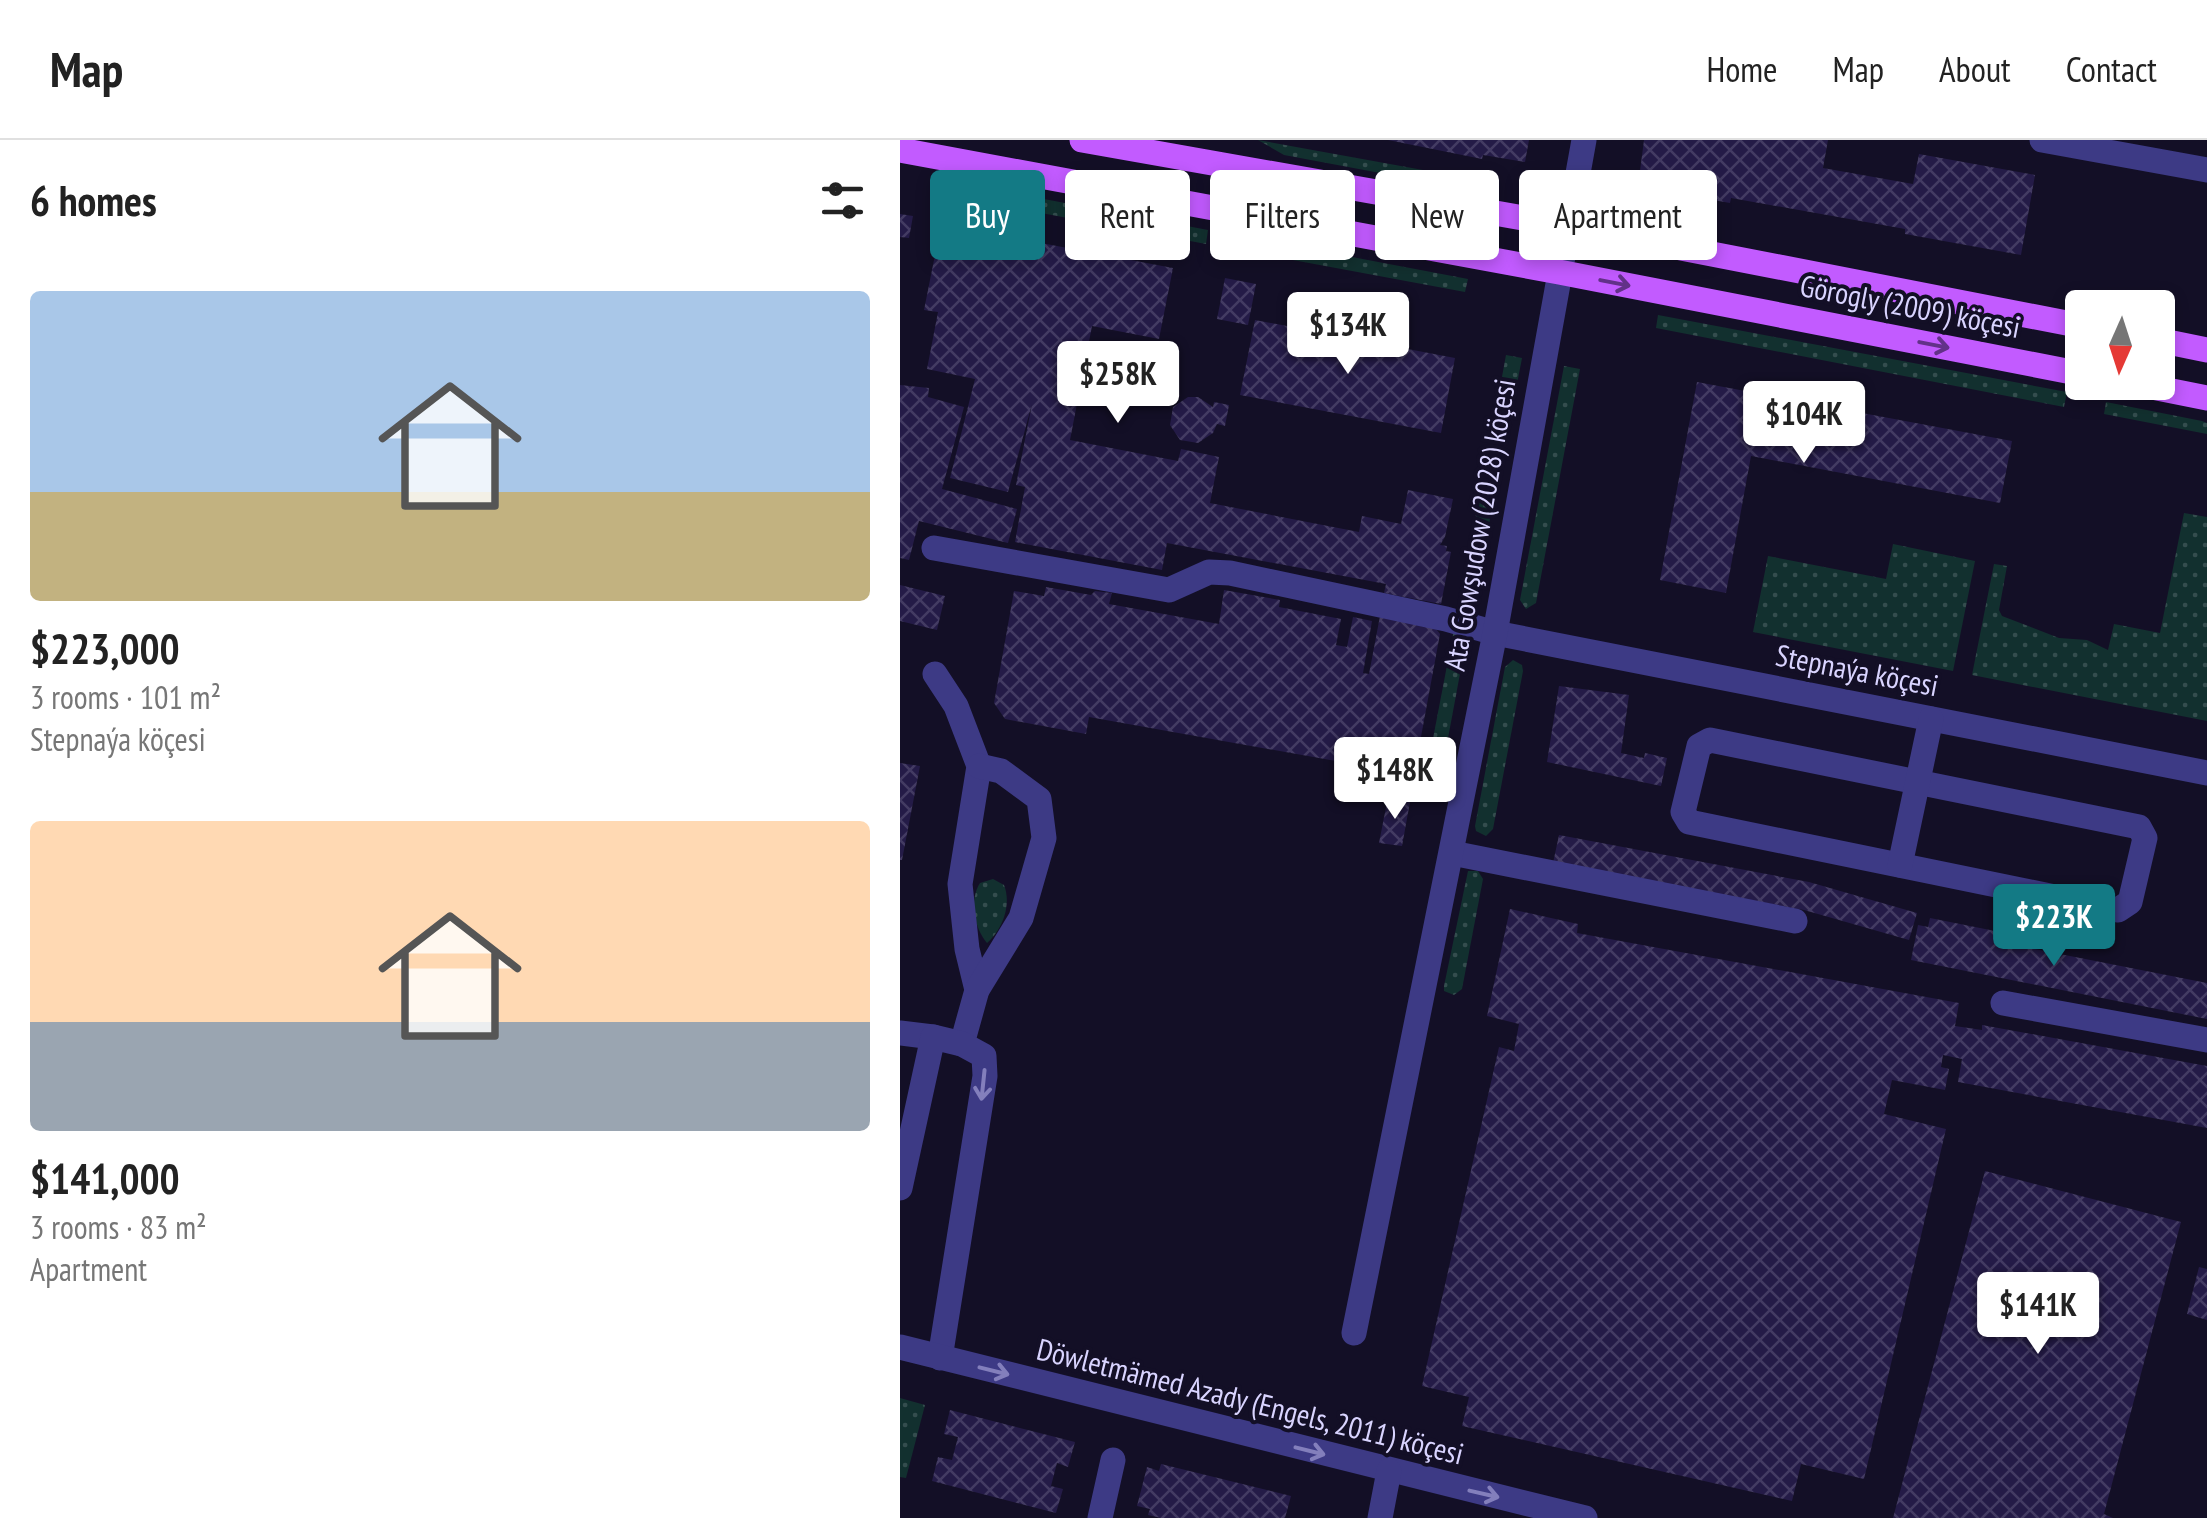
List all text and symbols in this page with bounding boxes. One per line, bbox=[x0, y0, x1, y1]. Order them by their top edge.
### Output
text: Map bbox=[50, 38, 123, 100]
text: Home bbox=[1706, 46, 1778, 92]
text: Map bbox=[1833, 46, 1884, 92]
text: About bbox=[1939, 46, 2011, 92]
text: Contact bbox=[2066, 46, 2157, 92]
chip: Buy bbox=[930, 170, 1045, 260]
chip: Rent bbox=[1065, 170, 1190, 260]
chip: Filters bbox=[1210, 170, 1355, 260]
chip: New bbox=[1375, 170, 1499, 260]
chip: Apartment bbox=[1519, 170, 1717, 260]
text: 6 homes bbox=[30, 173, 157, 228]
icon: filters bbox=[815, 173, 870, 228]
street label: Görogly (2009) köçesi bbox=[1797, 265, 2024, 346]
one-way arrow bbox=[1598, 274, 1630, 293]
north arrow bbox=[2065, 290, 2175, 400]
map controls bbox=[2065, 290, 2175, 400]
pin: $134K bbox=[1278, 292, 1418, 377]
text: $134K bbox=[1309, 303, 1387, 345]
one-way arrow bbox=[1917, 336, 1949, 355]
pin: $258K bbox=[1048, 341, 1188, 426]
text: $258K bbox=[1079, 352, 1157, 394]
icon: home bbox=[360, 356, 540, 536]
street label: Ata Gowşudow (2028) köçesi bbox=[1434, 376, 1523, 674]
pin: $104K bbox=[1734, 381, 1874, 466]
text: $104K bbox=[1765, 392, 1843, 434]
text: $223,000 bbox=[30, 621, 180, 676]
street label: Stepnaýa köçesi bbox=[1773, 635, 1942, 704]
text: 3 rooms · 101 m² bbox=[30, 676, 221, 718]
text: Stepnaýa köçesi bbox=[30, 718, 206, 760]
pin: $148K bbox=[1325, 737, 1465, 822]
text: $148K bbox=[1356, 748, 1434, 790]
pin: $223K bbox=[1984, 884, 2124, 969]
icon: home bbox=[360, 886, 540, 1066]
text: $223K bbox=[2015, 895, 2093, 937]
one-way arrow bbox=[973, 1068, 992, 1100]
text: $141,000 bbox=[30, 1151, 180, 1206]
text: 3 rooms · 83 m² bbox=[30, 1206, 207, 1248]
text: Apartment bbox=[30, 1248, 147, 1290]
pin: $141K bbox=[1968, 1272, 2108, 1357]
text: $141K bbox=[1999, 1283, 2077, 1325]
street label: Döwletmämed Azady (Engels, 2011) köçesi bbox=[1033, 1329, 1468, 1472]
one-way arrow bbox=[978, 1363, 1009, 1382]
one-way arrow bbox=[1294, 1442, 1325, 1461]
one-way arrow bbox=[1467, 1486, 1499, 1504]

